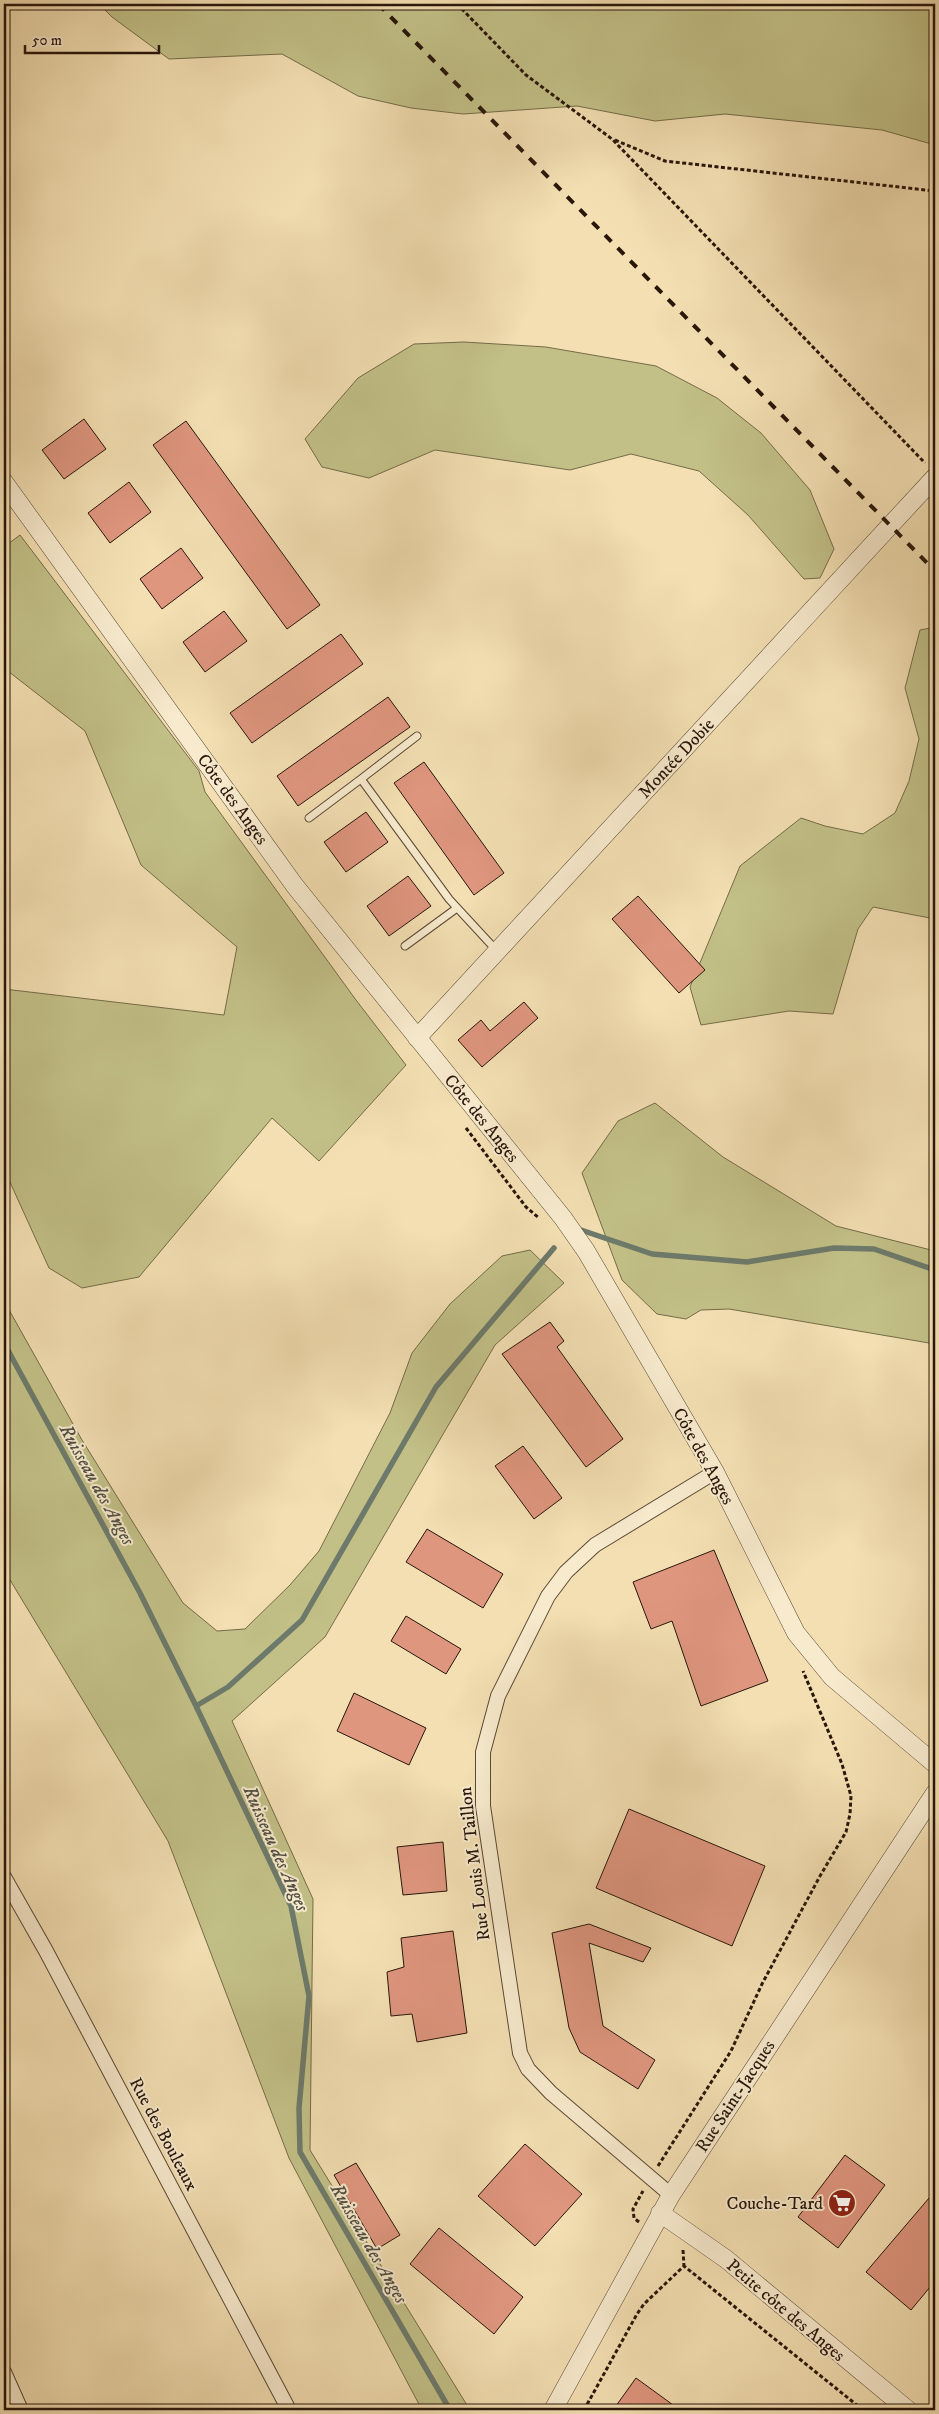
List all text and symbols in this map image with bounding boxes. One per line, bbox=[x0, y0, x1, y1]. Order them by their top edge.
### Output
scale bar bbox=[25, 22, 159, 54]
text: 50 m bbox=[32, 31, 62, 50]
street label: Montée Dobie bbox=[634, 714, 719, 803]
street label: Côte des Anges bbox=[192, 750, 273, 849]
street label: Côte des Anges bbox=[439, 1070, 524, 1167]
street label: Côte des Anges bbox=[668, 1404, 739, 1509]
water label: Ruisseau des Anges bbox=[53, 1419, 140, 1550]
water label: Ruisseau des Anges bbox=[237, 1781, 314, 1916]
street label: Rue Louis M. Taillon bbox=[455, 1785, 495, 1942]
street label: Rue Saint-Jacques bbox=[691, 2036, 780, 2157]
street label: Rue des Bouleaux bbox=[124, 2074, 202, 2195]
water label: Ruisseau des Anges bbox=[325, 2179, 413, 2309]
supermarket icon: Couche-Tard bbox=[827, 2188, 857, 2218]
place label: Couche-Tard bbox=[726, 2193, 823, 2215]
street label: Petite côte des Anges bbox=[722, 2255, 849, 2367]

